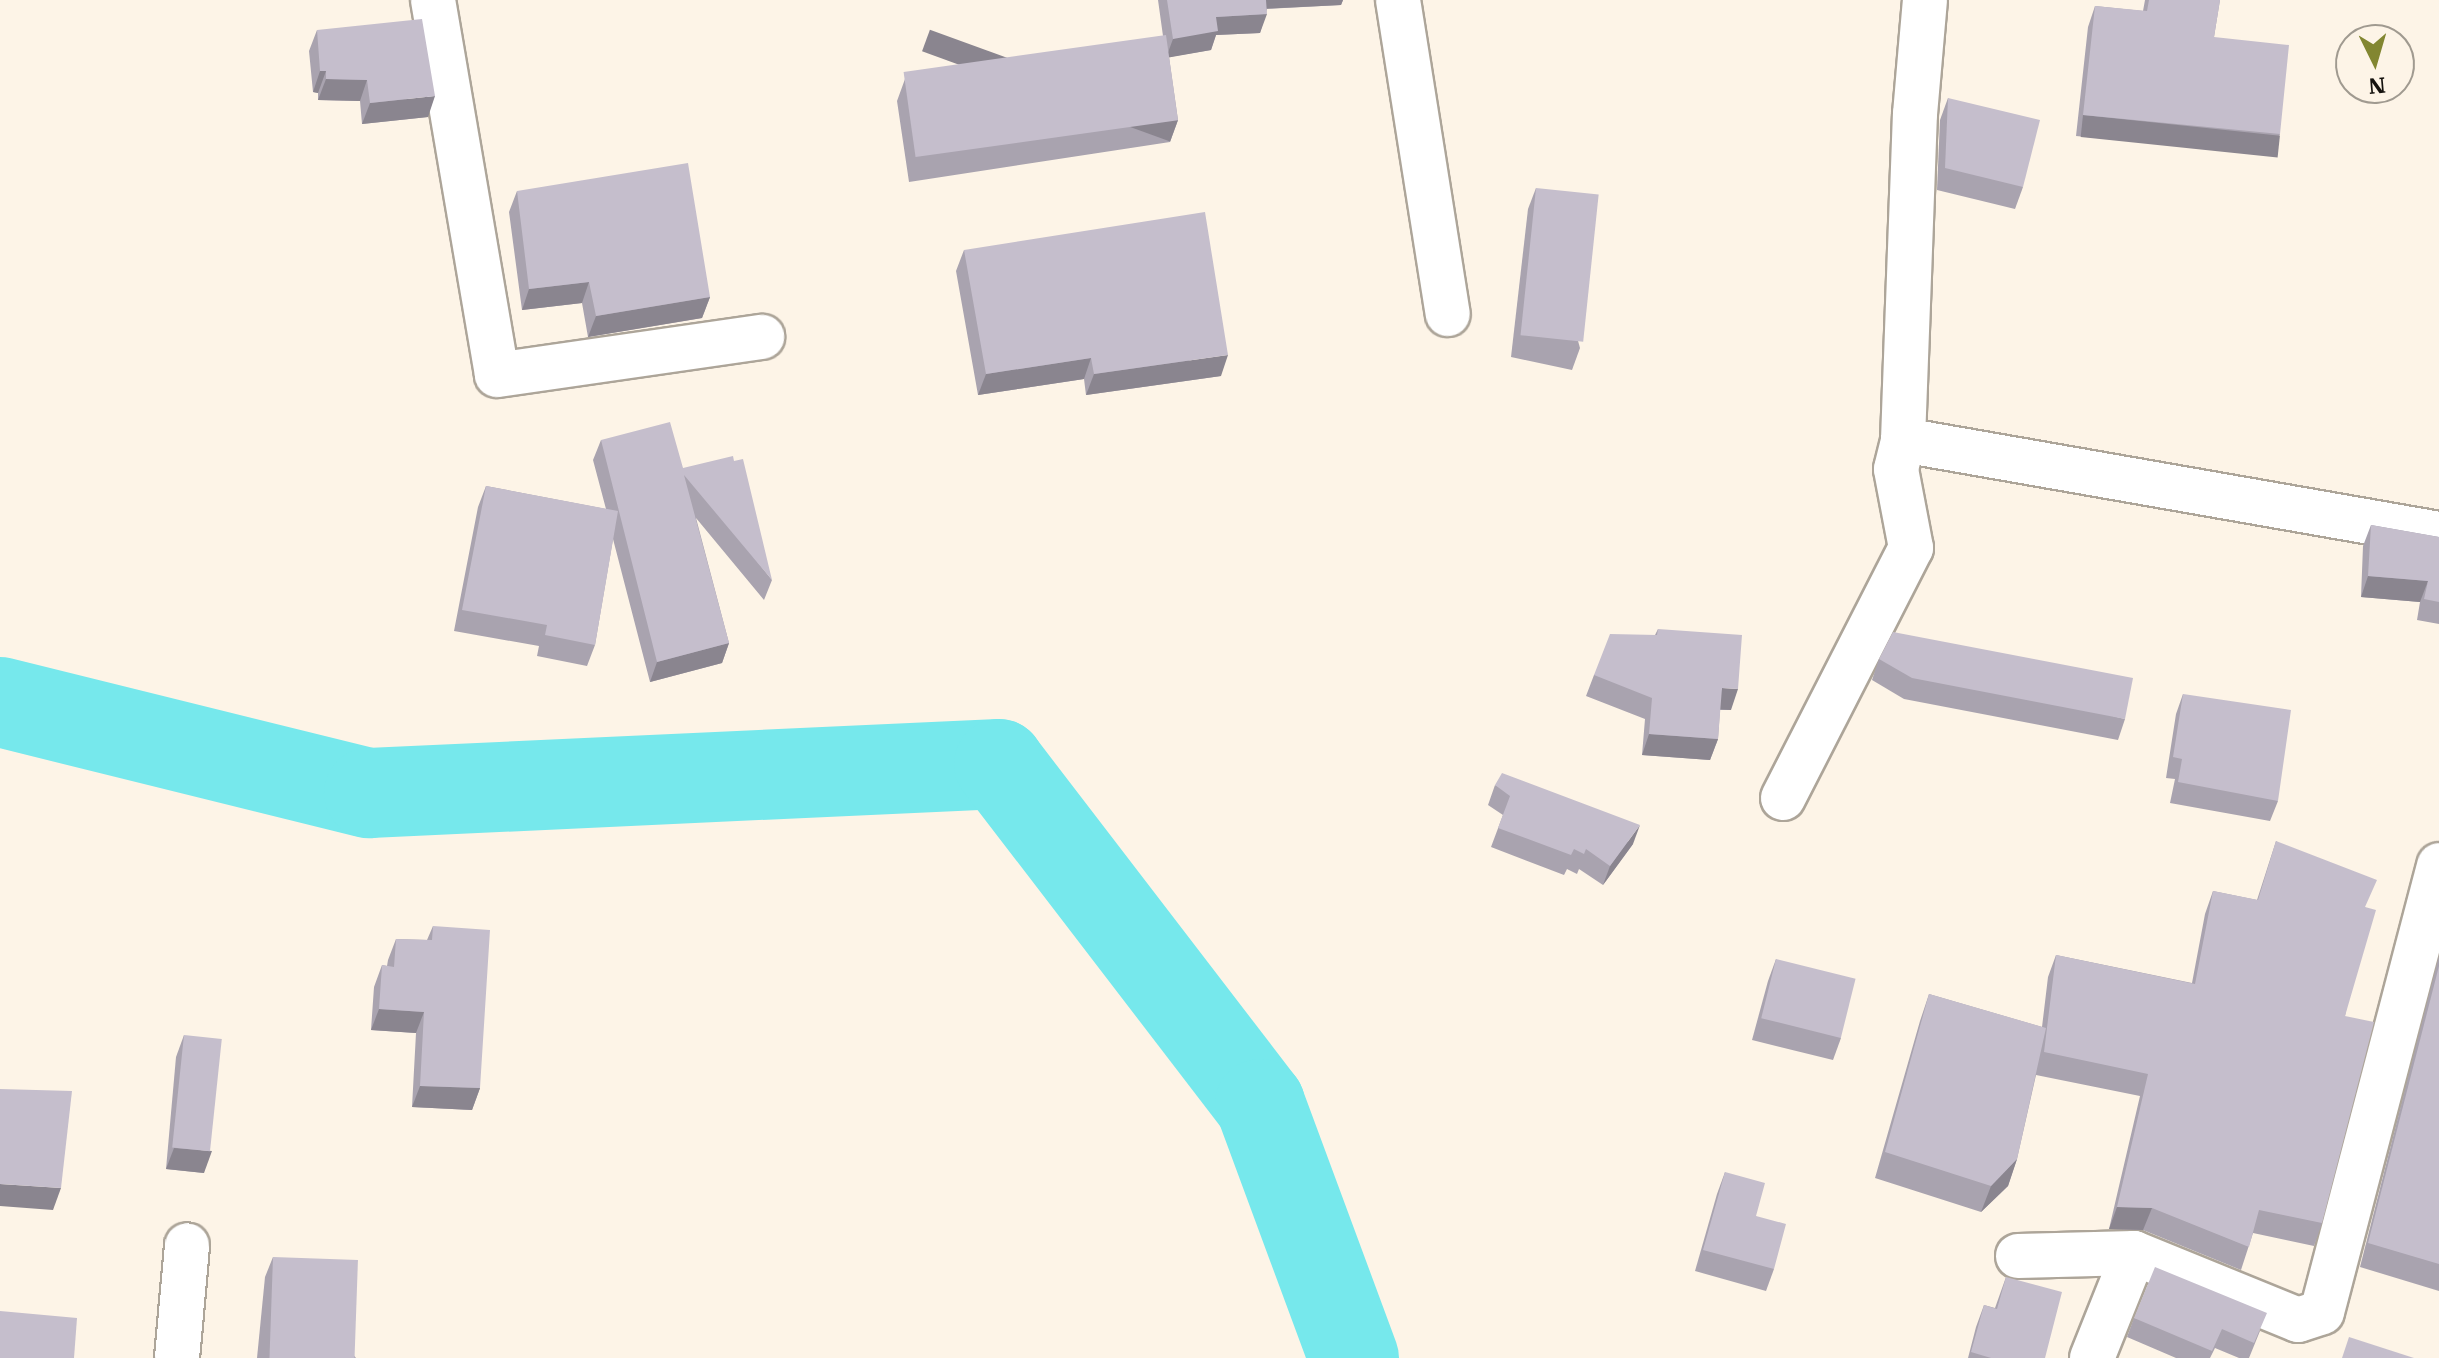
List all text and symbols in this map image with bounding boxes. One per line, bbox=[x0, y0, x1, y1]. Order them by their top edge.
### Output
north arrow bbox=[2335, 24, 2415, 104]
text: N bbox=[2367, 71, 2387, 102]

